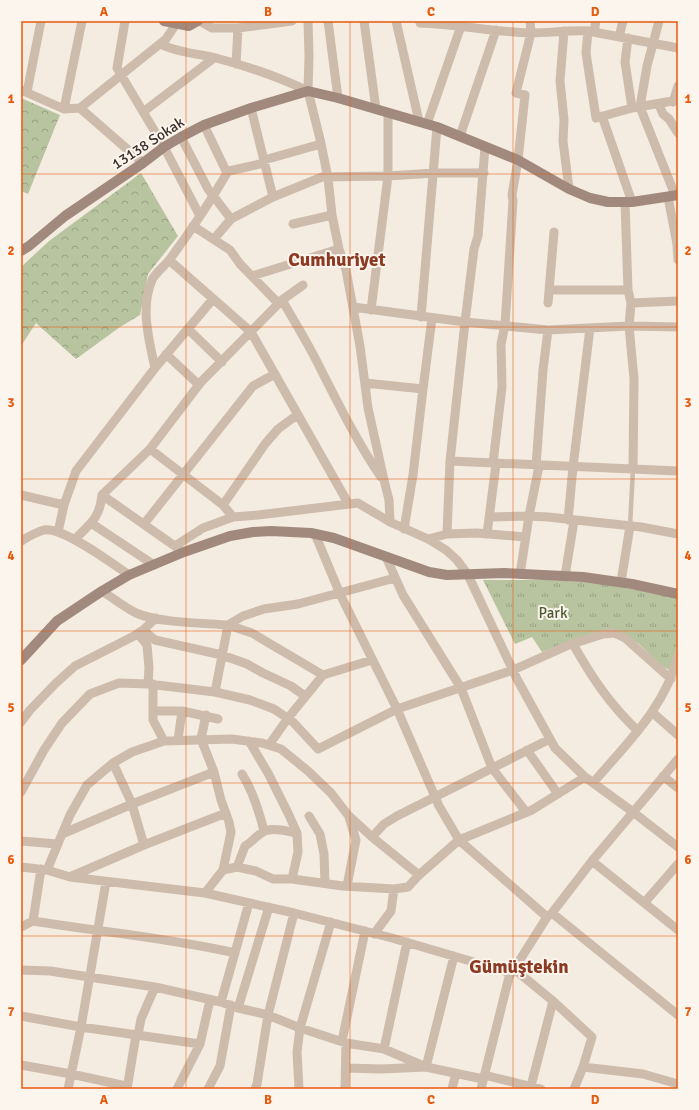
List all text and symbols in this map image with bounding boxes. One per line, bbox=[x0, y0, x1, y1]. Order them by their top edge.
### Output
text: A bbox=[100, 4, 109, 20]
text: B bbox=[264, 4, 272, 20]
text: C bbox=[427, 4, 435, 20]
text: D bbox=[591, 4, 600, 20]
text: 1 bbox=[7, 91, 15, 107]
text: 1 bbox=[684, 91, 692, 107]
street label: 13138 Sokak bbox=[108, 113, 188, 173]
text: 2 bbox=[7, 243, 15, 259]
text: 2 bbox=[684, 243, 692, 259]
district label: Cumhuriyet bbox=[288, 248, 386, 272]
text: 3 bbox=[7, 395, 15, 411]
text: 3 bbox=[684, 395, 692, 411]
text: 4 bbox=[7, 548, 15, 564]
text: 4 bbox=[684, 548, 692, 564]
park label: Park bbox=[539, 604, 568, 622]
text: 5 bbox=[7, 700, 15, 716]
text: 5 bbox=[684, 700, 692, 716]
text: 6 bbox=[7, 852, 15, 868]
text: 6 bbox=[684, 852, 692, 868]
district label: Gümüştekin bbox=[469, 955, 569, 979]
text: 7 bbox=[7, 1004, 15, 1020]
text: 7 bbox=[684, 1004, 692, 1020]
text: A bbox=[100, 1092, 109, 1108]
text: B bbox=[264, 1092, 272, 1108]
text: C bbox=[427, 1092, 435, 1108]
text: D bbox=[591, 1092, 600, 1108]

